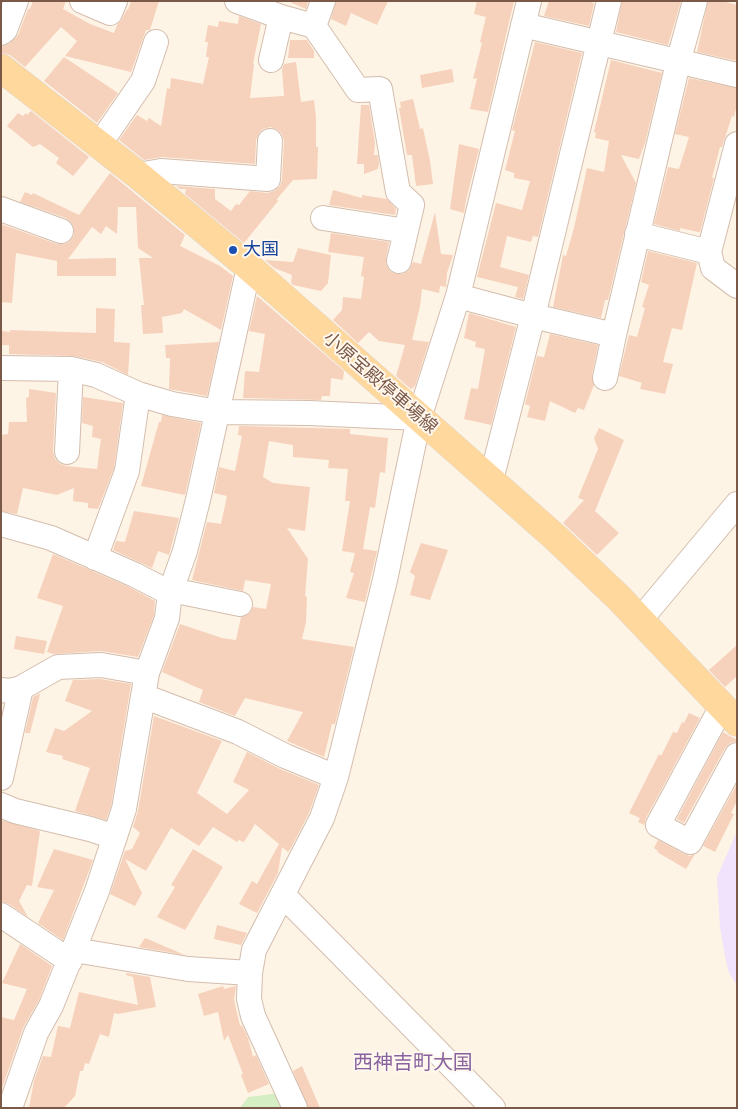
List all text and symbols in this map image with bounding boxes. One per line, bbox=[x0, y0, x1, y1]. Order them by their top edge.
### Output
place label: 大国 bbox=[243, 239, 279, 261]
marker: 大国 bbox=[227, 244, 239, 256]
street label: 小原宝殿停車場線 bbox=[319, 328, 441, 438]
district label: 西神吉町大国 bbox=[353, 1051, 473, 1075]

